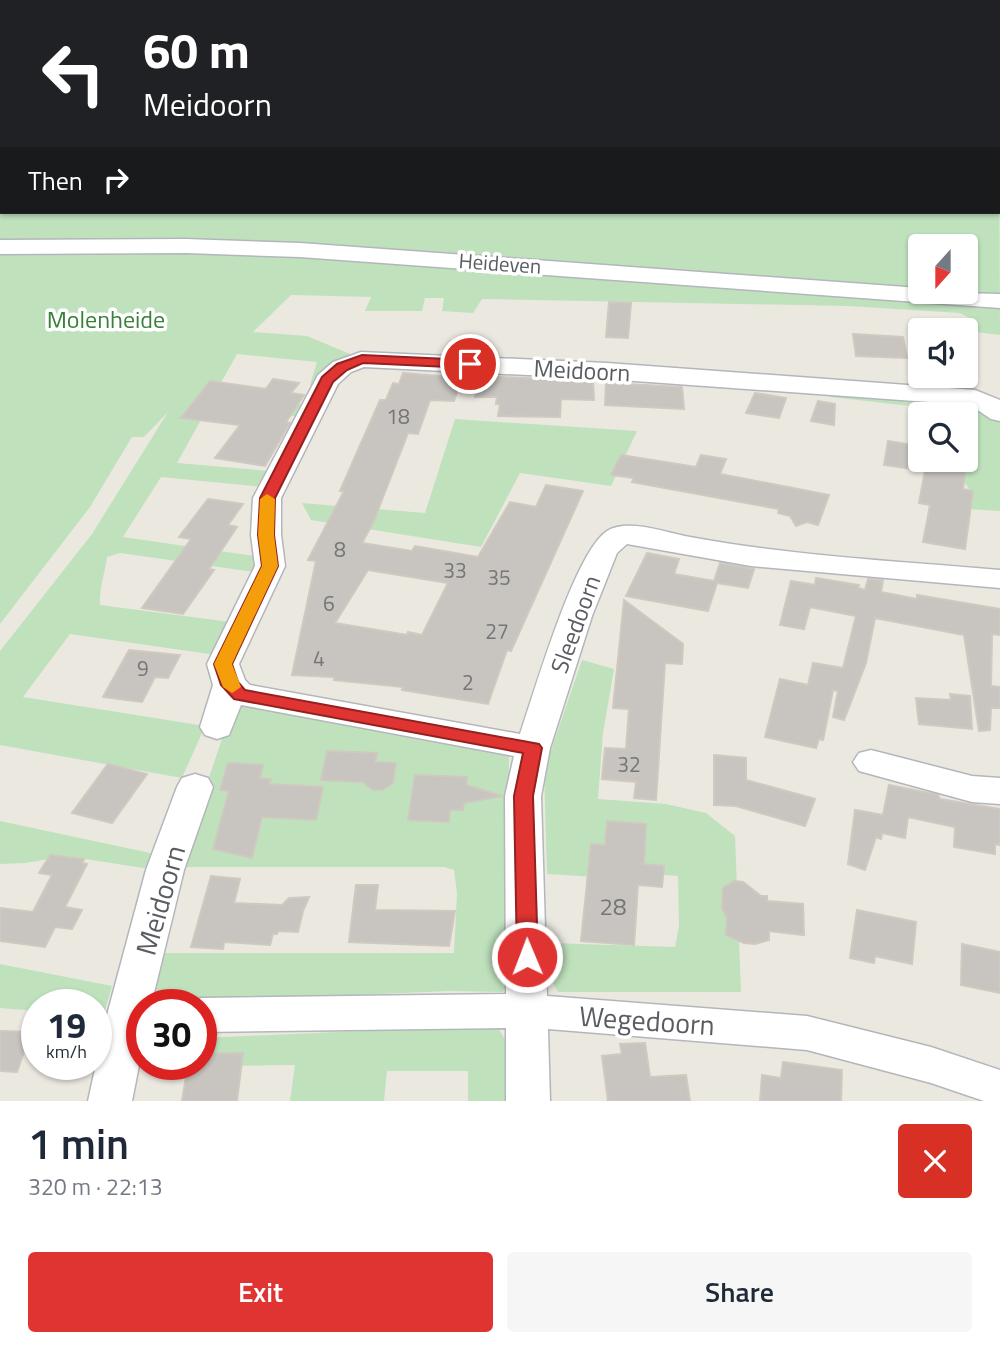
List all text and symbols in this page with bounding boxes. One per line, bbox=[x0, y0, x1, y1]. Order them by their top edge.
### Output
text: 60 m bbox=[143, 12, 250, 87]
icon: left bbox=[28, 28, 119, 119]
text: Meidoorn bbox=[143, 80, 272, 128]
text: Then bbox=[28, 161, 83, 200]
icon: right bbox=[97, 161, 135, 199]
north arrow bbox=[908, 234, 978, 304]
map controls bbox=[908, 234, 978, 472]
street label: Heideven bbox=[458, 244, 542, 282]
park label: Molenheide bbox=[47, 301, 165, 337]
button: sound bbox=[908, 318, 978, 388]
pin bbox=[440, 334, 500, 394]
icon: arrive bbox=[451, 345, 489, 383]
street label: Meidoorn bbox=[533, 349, 631, 391]
house number: 18 bbox=[386, 400, 410, 432]
button: search bbox=[908, 402, 978, 472]
house number: 8 bbox=[334, 533, 346, 565]
house number: 33 bbox=[443, 554, 467, 586]
house number: 35 bbox=[487, 561, 511, 593]
street label: Sleedoorn bbox=[541, 570, 609, 678]
house number: 6 bbox=[323, 587, 335, 619]
house number: 27 bbox=[485, 615, 509, 647]
house number: 4 bbox=[313, 642, 325, 674]
house number: 9 bbox=[137, 652, 149, 684]
house number: 2 bbox=[462, 666, 474, 698]
house number: 32 bbox=[617, 748, 641, 780]
street label: Meidoorn bbox=[124, 840, 196, 960]
house number: 28 bbox=[600, 888, 626, 924]
position arrow bbox=[490, 920, 564, 994]
speed limit sign: 30 bbox=[126, 989, 217, 1080]
street label: Wegedoorn bbox=[578, 994, 716, 1046]
text: 19 bbox=[47, 998, 86, 1052]
text: km/h bbox=[46, 1038, 87, 1065]
text: 1 min bbox=[28, 1111, 129, 1175]
button: close bbox=[898, 1124, 972, 1198]
text: 320 m · 22:13 bbox=[28, 1169, 163, 1204]
button: Exit bbox=[28, 1252, 493, 1332]
button: Share bbox=[507, 1252, 972, 1332]

